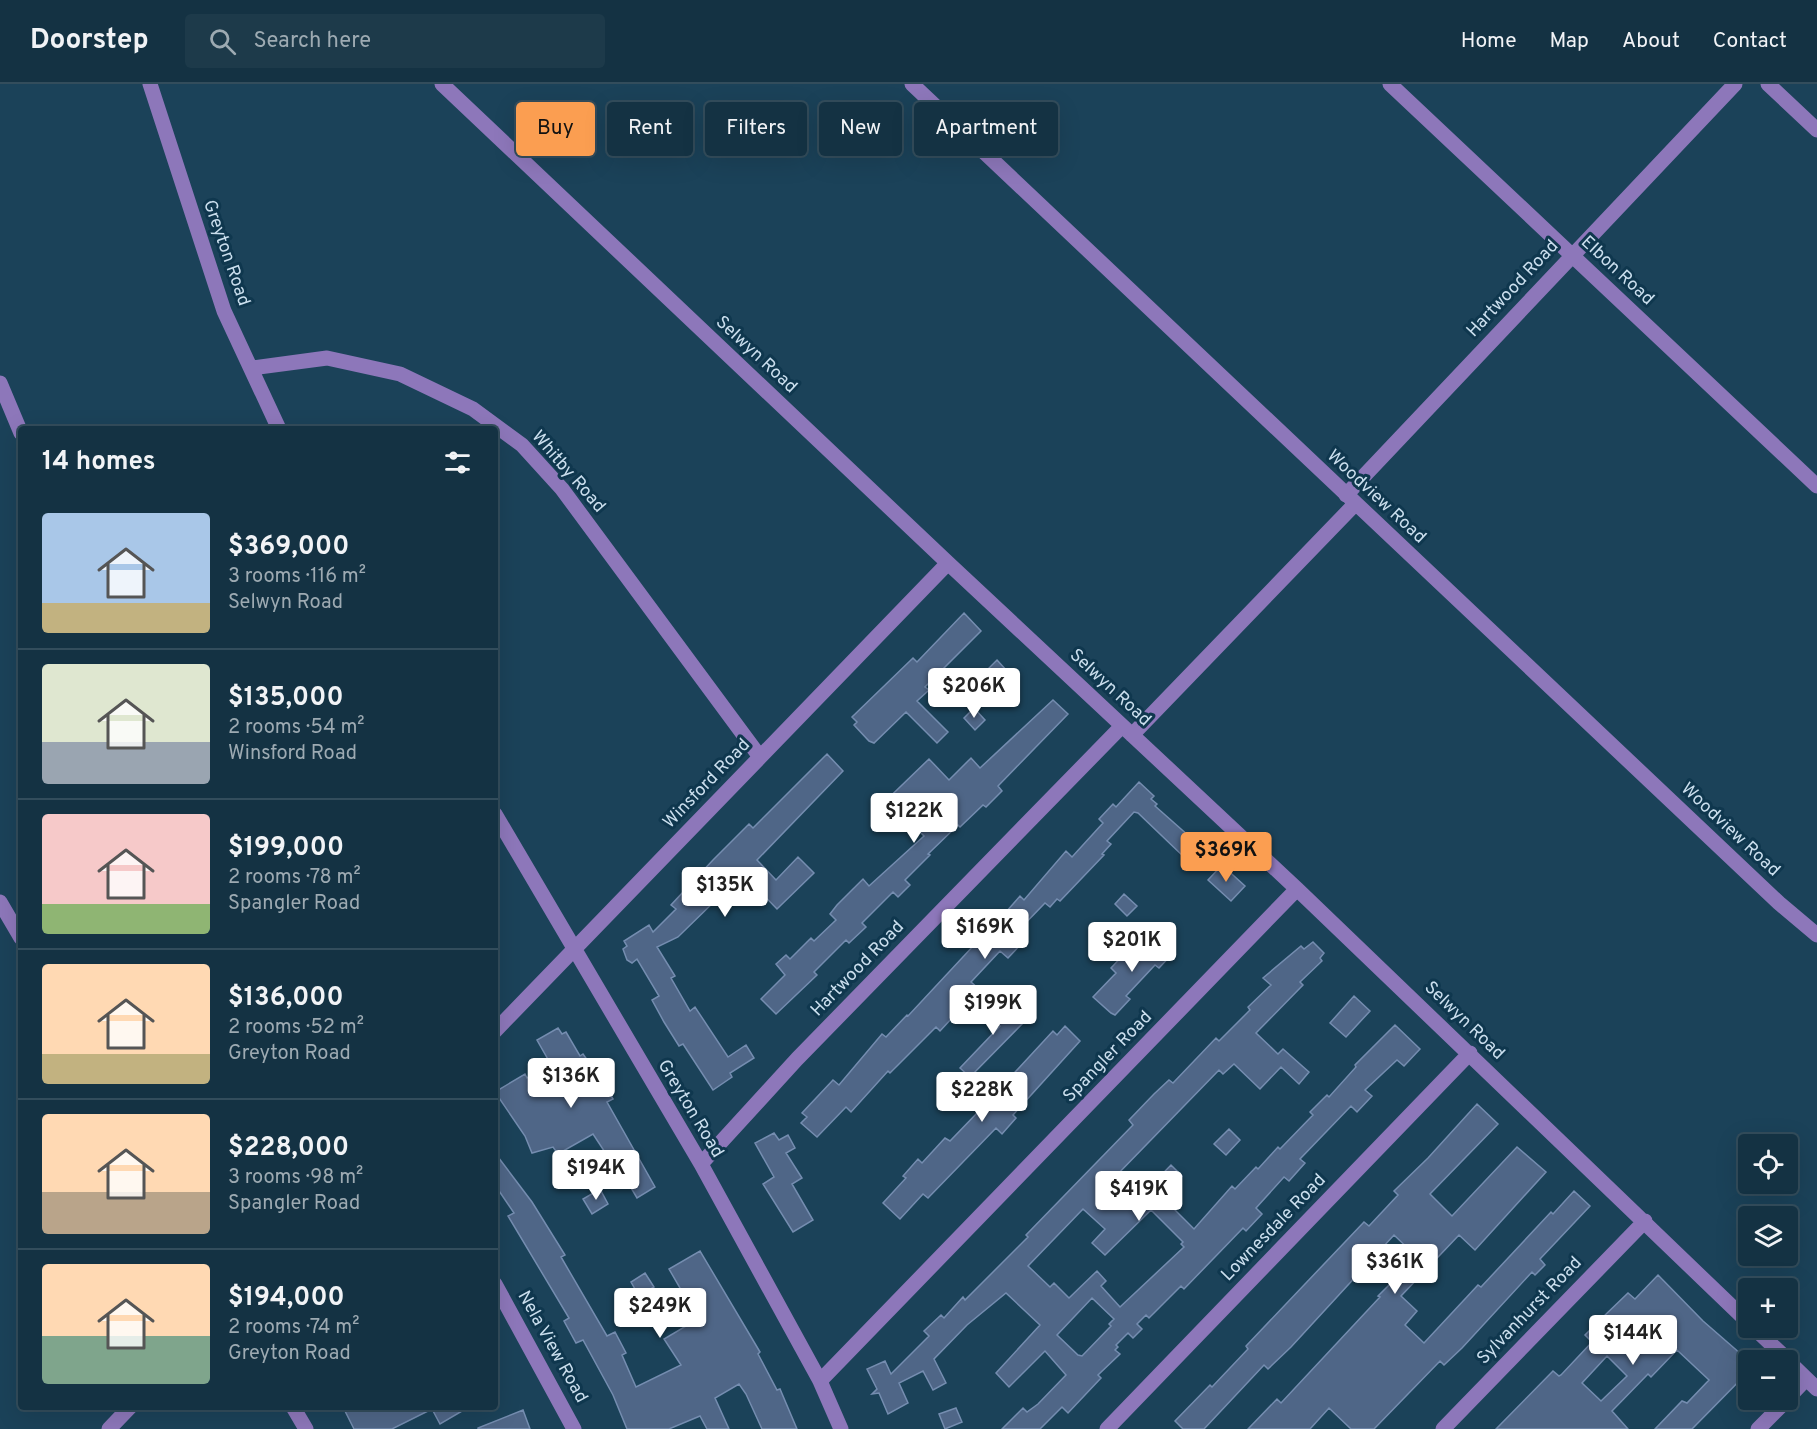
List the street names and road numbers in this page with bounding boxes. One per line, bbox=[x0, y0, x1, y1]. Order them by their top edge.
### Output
street label: Greyton Road bbox=[197, 197, 255, 309]
street label: Elbon Road bbox=[1576, 231, 1658, 311]
street label: Hartwood Road bbox=[1462, 235, 1564, 343]
street label: Selwyn Road bbox=[710, 311, 802, 399]
street label: Whitby Road bbox=[526, 426, 610, 518]
street label: Woodview Road bbox=[1321, 445, 1431, 549]
street label: Selwyn Road bbox=[1064, 644, 1156, 732]
street label: Winsford Road bbox=[658, 734, 756, 834]
street label: Woodview Road bbox=[1675, 778, 1785, 882]
street label: Hartwood Road bbox=[806, 916, 910, 1022]
street label: Selwyn Road bbox=[1419, 977, 1509, 1065]
street label: Spangler Road bbox=[1058, 1006, 1158, 1108]
street label: Greyton Road bbox=[652, 1056, 728, 1162]
street label: Lownesdale Road bbox=[1217, 1169, 1331, 1287]
street label: Sylvanhurst Road bbox=[1473, 1252, 1587, 1370]
street label: Nela View Road bbox=[512, 1287, 592, 1407]

